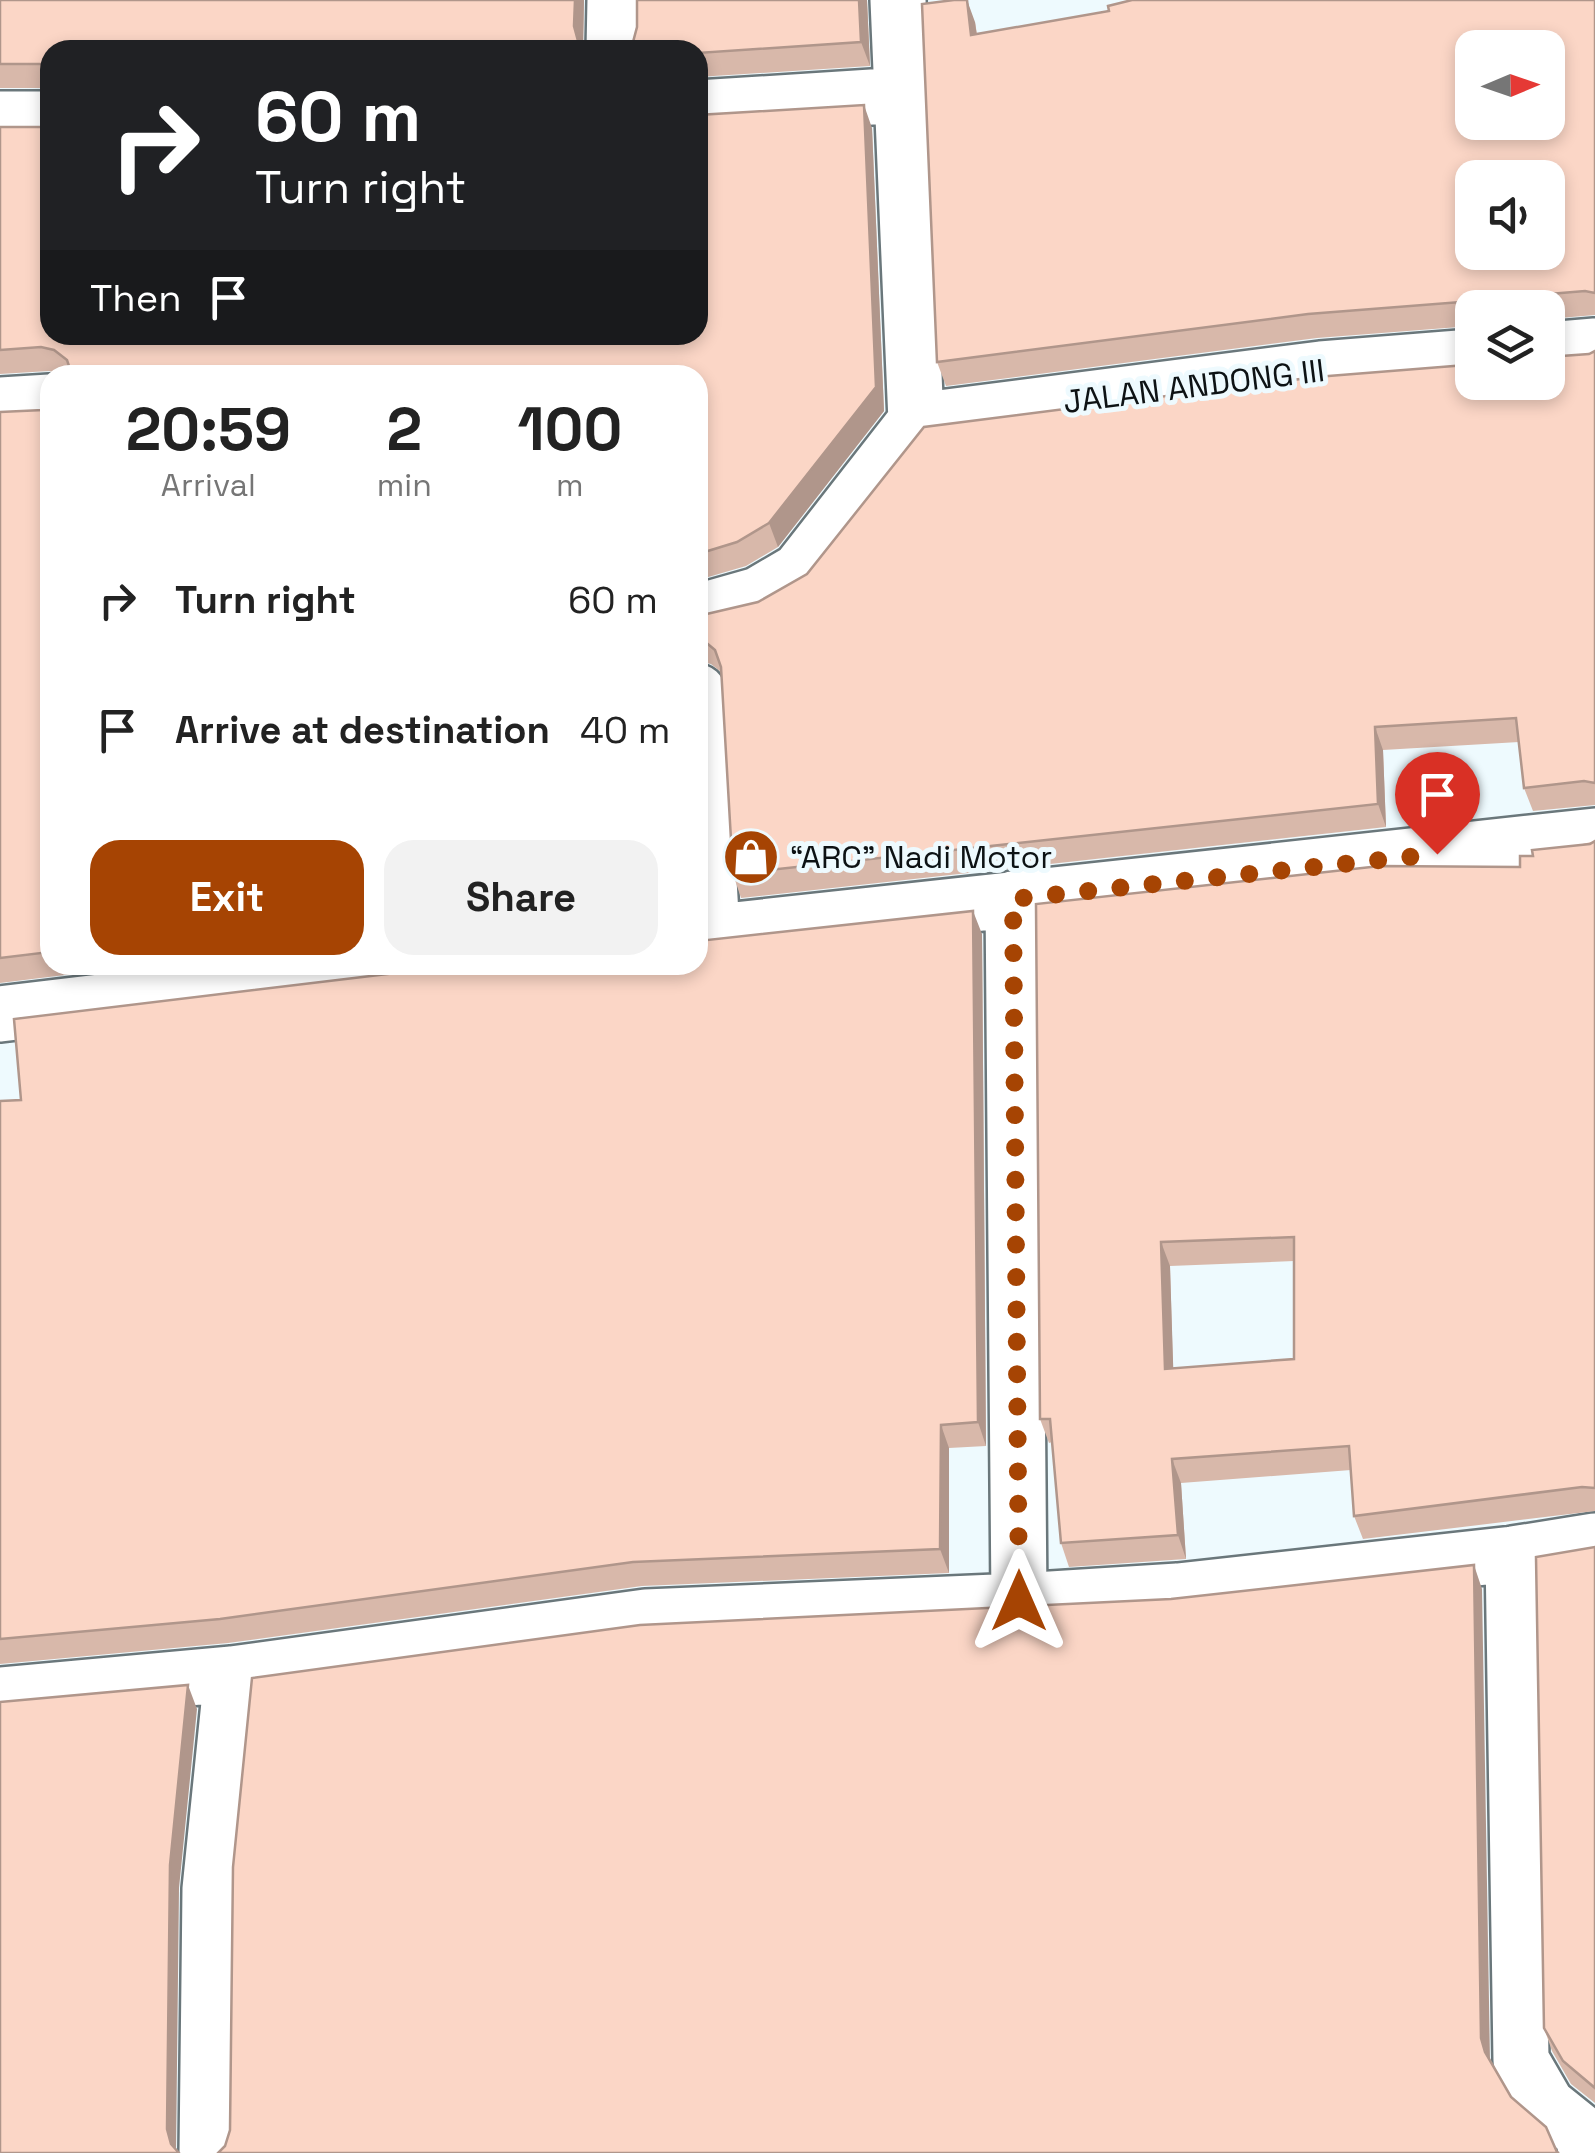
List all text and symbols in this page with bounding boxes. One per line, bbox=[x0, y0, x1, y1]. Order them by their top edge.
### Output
north arrow bbox=[1455, 30, 1565, 140]
map controls bbox=[1455, 30, 1565, 400]
text: 60 m bbox=[255, 72, 421, 161]
icon: right bbox=[90, 80, 220, 210]
text: Turn right bbox=[255, 159, 466, 216]
button: sound bbox=[1455, 160, 1565, 270]
icon: arrive bbox=[201, 270, 256, 325]
text: Then bbox=[90, 274, 181, 322]
button: layers bbox=[1455, 290, 1565, 400]
street label: JALAN ANDONG III bbox=[1061, 350, 1327, 422]
text: 20:59 bbox=[126, 391, 291, 468]
text: 2 bbox=[386, 391, 422, 468]
text: 100 bbox=[517, 391, 622, 468]
text: Arrival bbox=[161, 465, 256, 505]
text: min bbox=[377, 465, 432, 505]
text: m bbox=[556, 465, 584, 505]
icon: right bbox=[90, 573, 145, 628]
text: Turn right bbox=[175, 576, 356, 624]
text: 60 m bbox=[568, 576, 658, 624]
icon: arrive bbox=[90, 703, 145, 758]
text: Arrive at destination bbox=[175, 706, 550, 754]
text: 40 m bbox=[580, 706, 671, 754]
pin bbox=[1395, 752, 1480, 855]
icon: arrive bbox=[1410, 767, 1465, 822]
shop icon: “ARC” Nadi Motor bbox=[721, 827, 781, 887]
place label: “ARC” Nadi Motor bbox=[790, 837, 1052, 877]
button: Exit bbox=[90, 840, 364, 955]
button: Share bbox=[384, 840, 658, 955]
position arrow bbox=[967, 1549, 1071, 1653]

